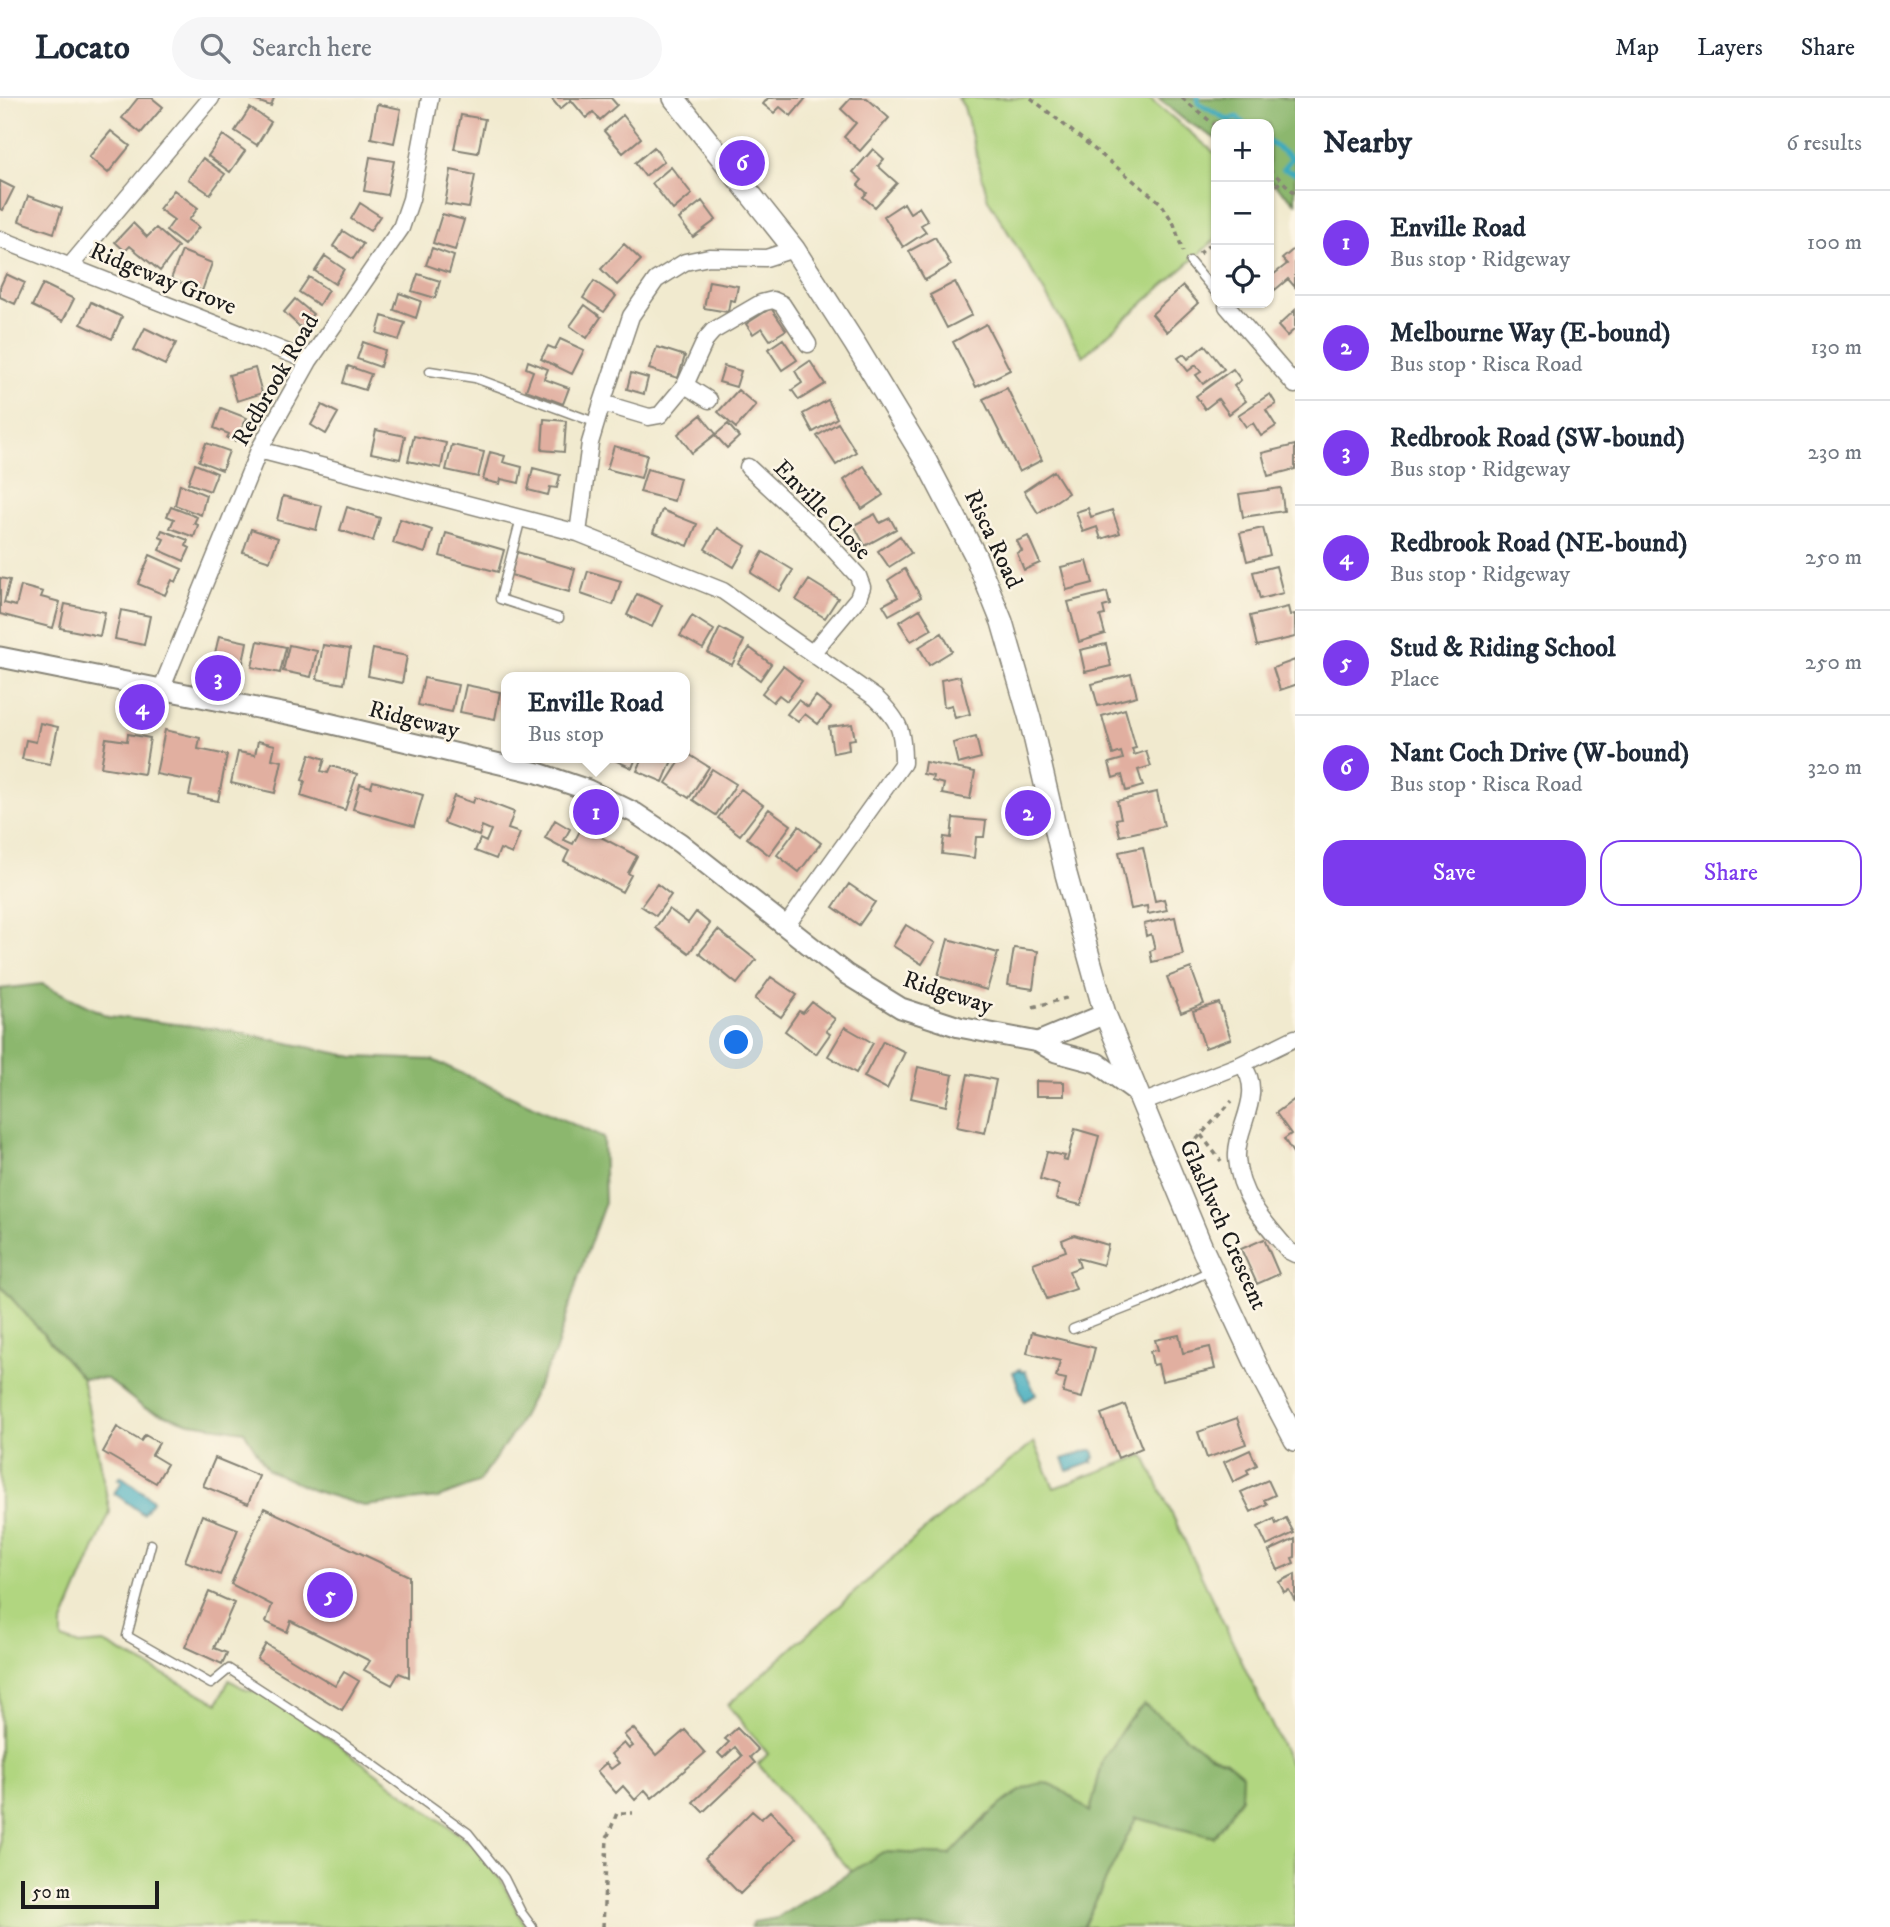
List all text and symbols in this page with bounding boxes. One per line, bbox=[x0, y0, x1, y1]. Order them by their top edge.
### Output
search box bbox=[172, 17, 662, 80]
text: Locato bbox=[35, 28, 130, 69]
icon: search bbox=[196, 29, 234, 67]
text: Search here bbox=[252, 32, 372, 65]
text: Map bbox=[1615, 33, 1659, 63]
text: Layers bbox=[1697, 33, 1763, 63]
text: Share bbox=[1801, 33, 1855, 63]
map controls bbox=[1211, 119, 1274, 308]
button: + bbox=[1211, 119, 1274, 182]
text: Nearby bbox=[1323, 125, 1412, 162]
text: 6 results bbox=[1786, 129, 1862, 158]
pin: 6 bbox=[719, 137, 765, 189]
button: − bbox=[1211, 182, 1274, 245]
text: Enville Road bbox=[1390, 212, 1526, 245]
text: 1 bbox=[1342, 228, 1350, 257]
text: 100 m bbox=[1807, 228, 1862, 257]
street label: Ridgeway Grove bbox=[85, 236, 241, 322]
button: locate bbox=[1211, 245, 1274, 308]
text: Bus stop · Ridgeway bbox=[1390, 245, 1570, 274]
street label: Redbrook Road bbox=[226, 308, 326, 452]
text: Melbourne Way (E-bound) bbox=[1390, 317, 1670, 350]
text: 2 bbox=[1340, 333, 1352, 362]
text: 130 m bbox=[1810, 333, 1862, 362]
text: Bus stop · Risca Road bbox=[1390, 350, 1583, 379]
text: Redbrook Road (SW-bound) bbox=[1390, 422, 1685, 455]
text: 3 bbox=[1342, 438, 1350, 467]
text: 230 m bbox=[1808, 438, 1862, 467]
street label: Enville Close bbox=[767, 453, 877, 567]
text: Bus stop · Ridgeway bbox=[1390, 455, 1570, 484]
street label: Risca Road bbox=[957, 485, 1029, 593]
text: Redbrook Road (NE-bound) bbox=[1390, 527, 1687, 560]
text: 4 bbox=[1339, 543, 1353, 572]
text: 250 m bbox=[1805, 543, 1862, 572]
text: Bus stop · Ridgeway bbox=[1390, 560, 1570, 589]
text: Stud & Riding School bbox=[1390, 632, 1616, 665]
text: 5 bbox=[1340, 648, 1352, 677]
text: 250 m bbox=[1805, 648, 1862, 677]
pin: 3 bbox=[195, 652, 241, 704]
text: Place bbox=[1390, 665, 1439, 694]
popup bbox=[501, 672, 690, 763]
pin: 4 bbox=[119, 681, 165, 733]
text: Enville Road bbox=[528, 687, 663, 720]
street label: Ridgeway bbox=[365, 694, 463, 746]
text: Bus stop bbox=[528, 720, 604, 749]
text: Nant Coch Drive (W-bound) bbox=[1390, 737, 1689, 770]
text: 6 bbox=[1340, 753, 1352, 782]
text: 320 m bbox=[1808, 753, 1862, 782]
text: Bus stop · Risca Road bbox=[1390, 770, 1583, 799]
pin: 1 bbox=[573, 786, 619, 838]
pin: 2 bbox=[1005, 787, 1051, 839]
button: Save bbox=[1323, 840, 1586, 906]
button: Share bbox=[1600, 840, 1862, 906]
street label: Ridgeway bbox=[899, 964, 997, 1022]
your location bbox=[719, 1025, 753, 1059]
street label: Glasllwch Crescent bbox=[1172, 1135, 1274, 1315]
pin: 5 bbox=[307, 1569, 353, 1621]
scale bar bbox=[21, 1878, 159, 1910]
text: 50 m bbox=[32, 1881, 70, 1904]

